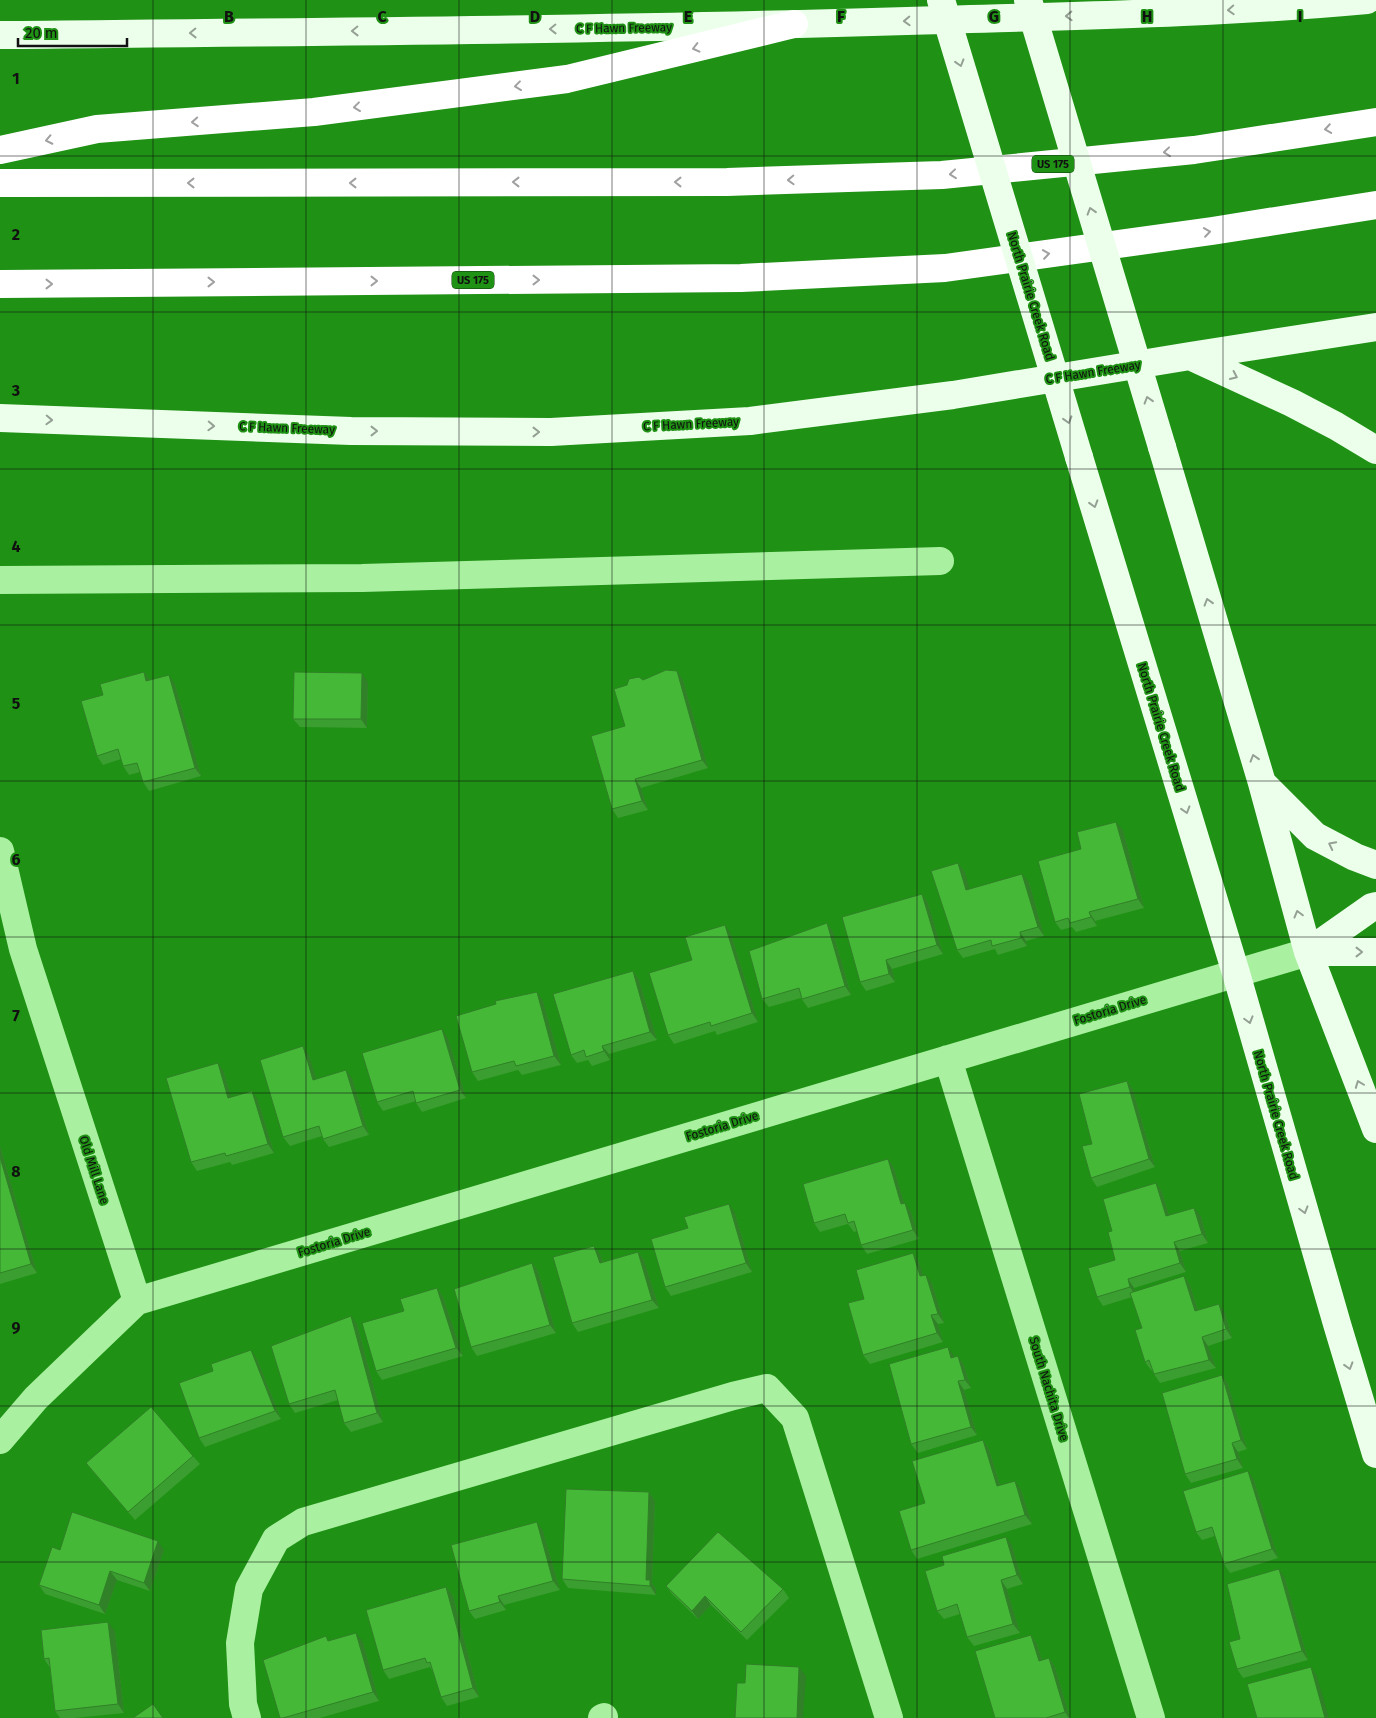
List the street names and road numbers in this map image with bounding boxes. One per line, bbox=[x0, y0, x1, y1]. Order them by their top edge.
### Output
street label: C F Hawn Freeway bbox=[576, 20, 672, 36]
road number: US 175 bbox=[1032, 156, 1074, 172]
street label: North Prairie Creek Road bbox=[1005, 230, 1057, 362]
road number: US 175 bbox=[452, 272, 494, 288]
street label: C F Hawn Freeway bbox=[1045, 358, 1142, 386]
street label: C F Hawn Freeway bbox=[643, 414, 739, 434]
street label: C F Hawn Freeway bbox=[239, 419, 335, 437]
street label: North Prairie Creek Road bbox=[1135, 661, 1187, 793]
street label: Fostoria Drive bbox=[1072, 992, 1148, 1028]
street label: North Prairie Creek Road bbox=[1251, 1049, 1301, 1181]
street label: Fostoria Drive bbox=[684, 1108, 760, 1144]
street label: Old Mill Lane bbox=[76, 1134, 112, 1206]
street label: Fostoria Drive bbox=[296, 1224, 372, 1260]
street label: South Nachita Drive bbox=[1027, 1335, 1071, 1443]

